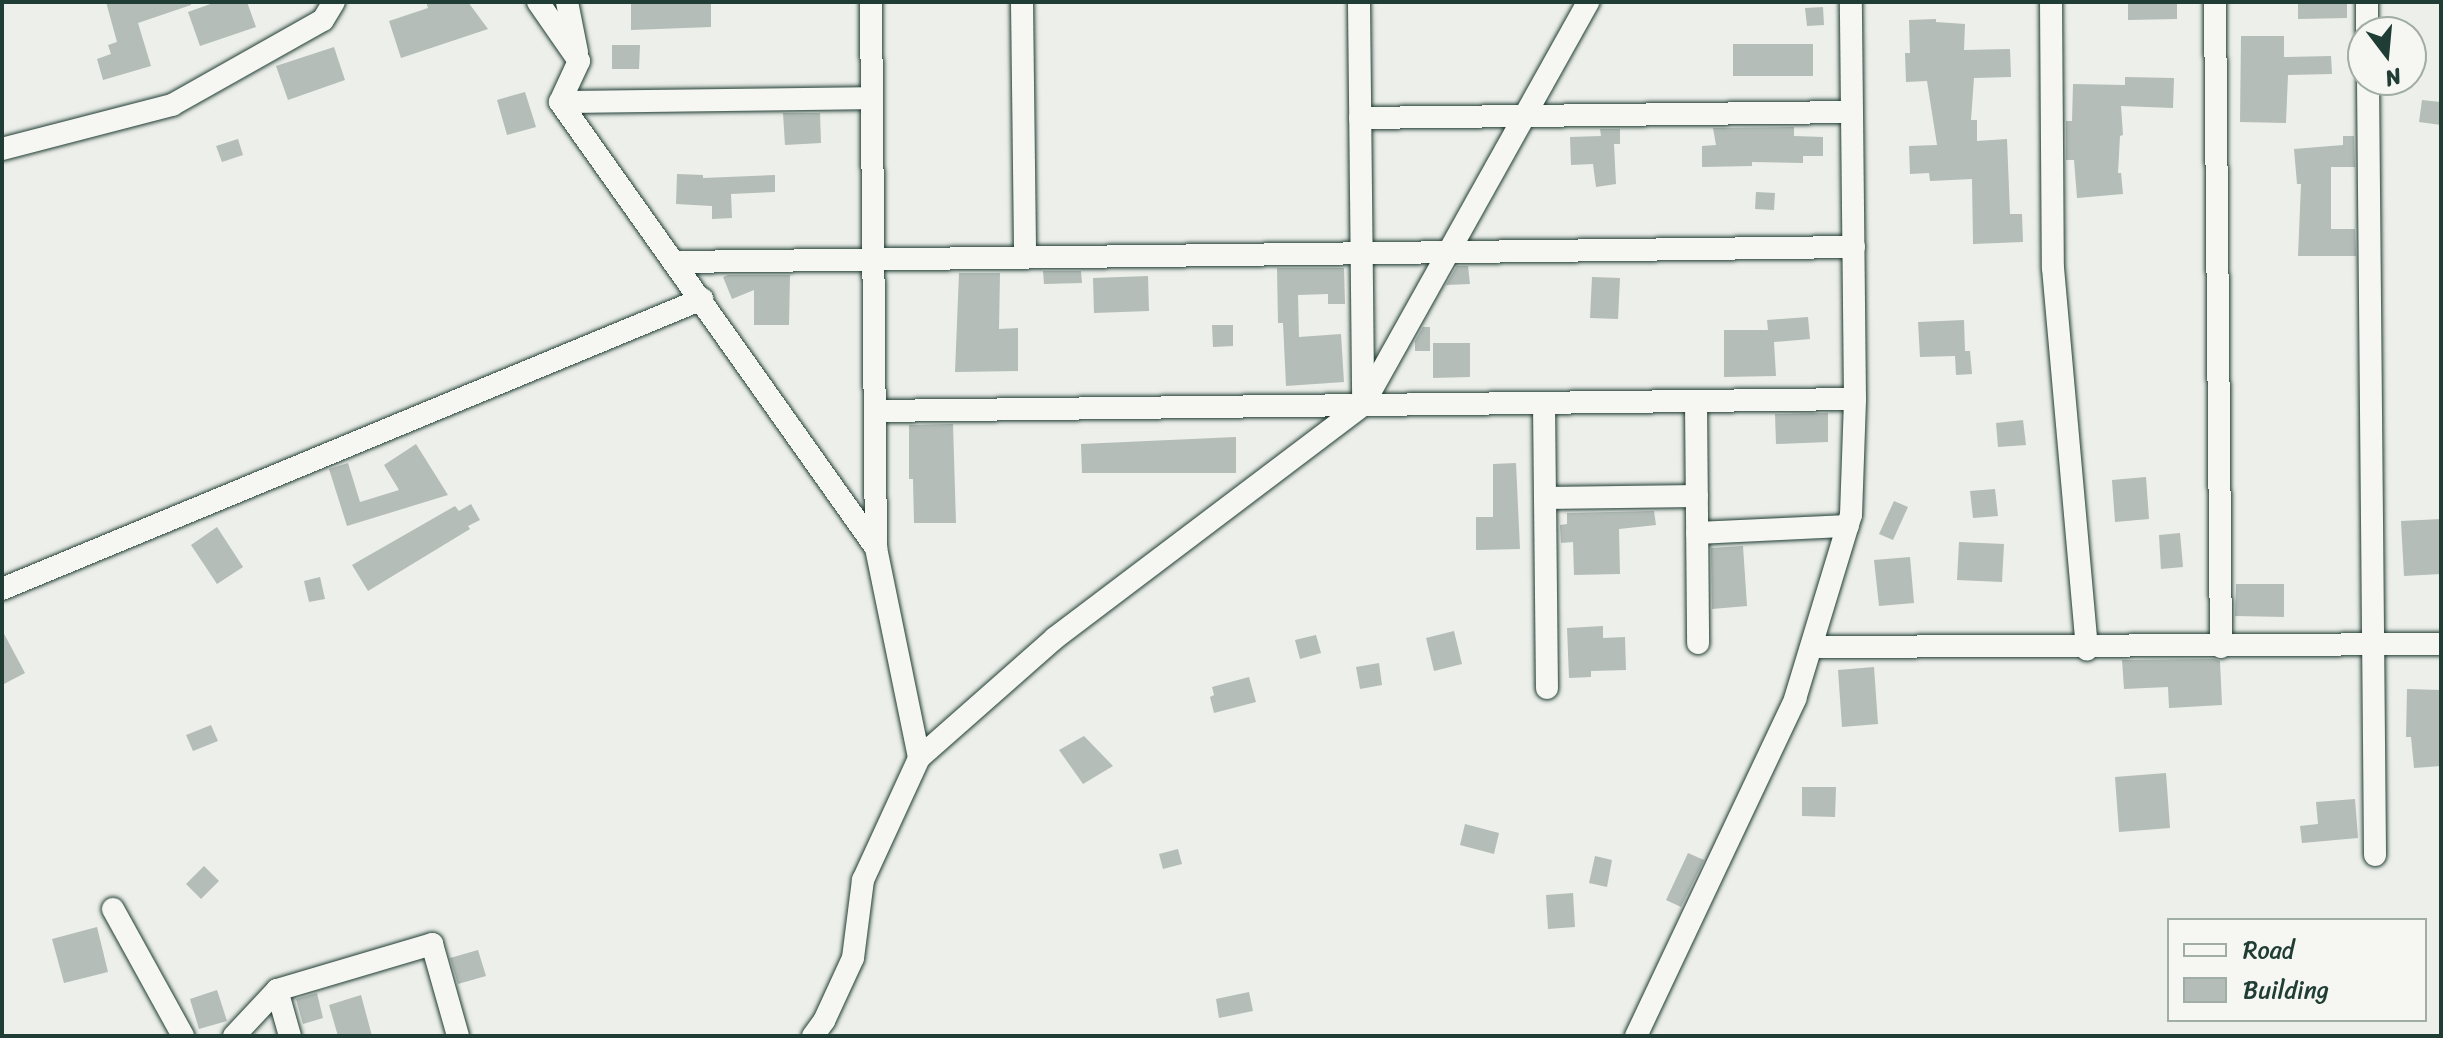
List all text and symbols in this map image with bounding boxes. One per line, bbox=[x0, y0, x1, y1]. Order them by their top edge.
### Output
north arrow bbox=[2347, 16, 2427, 96]
text: N bbox=[2380, 57, 2406, 98]
legend bbox=[2167, 918, 2427, 1022]
text: Road bbox=[2243, 929, 2294, 971]
text: Building bbox=[2243, 969, 2329, 1011]

